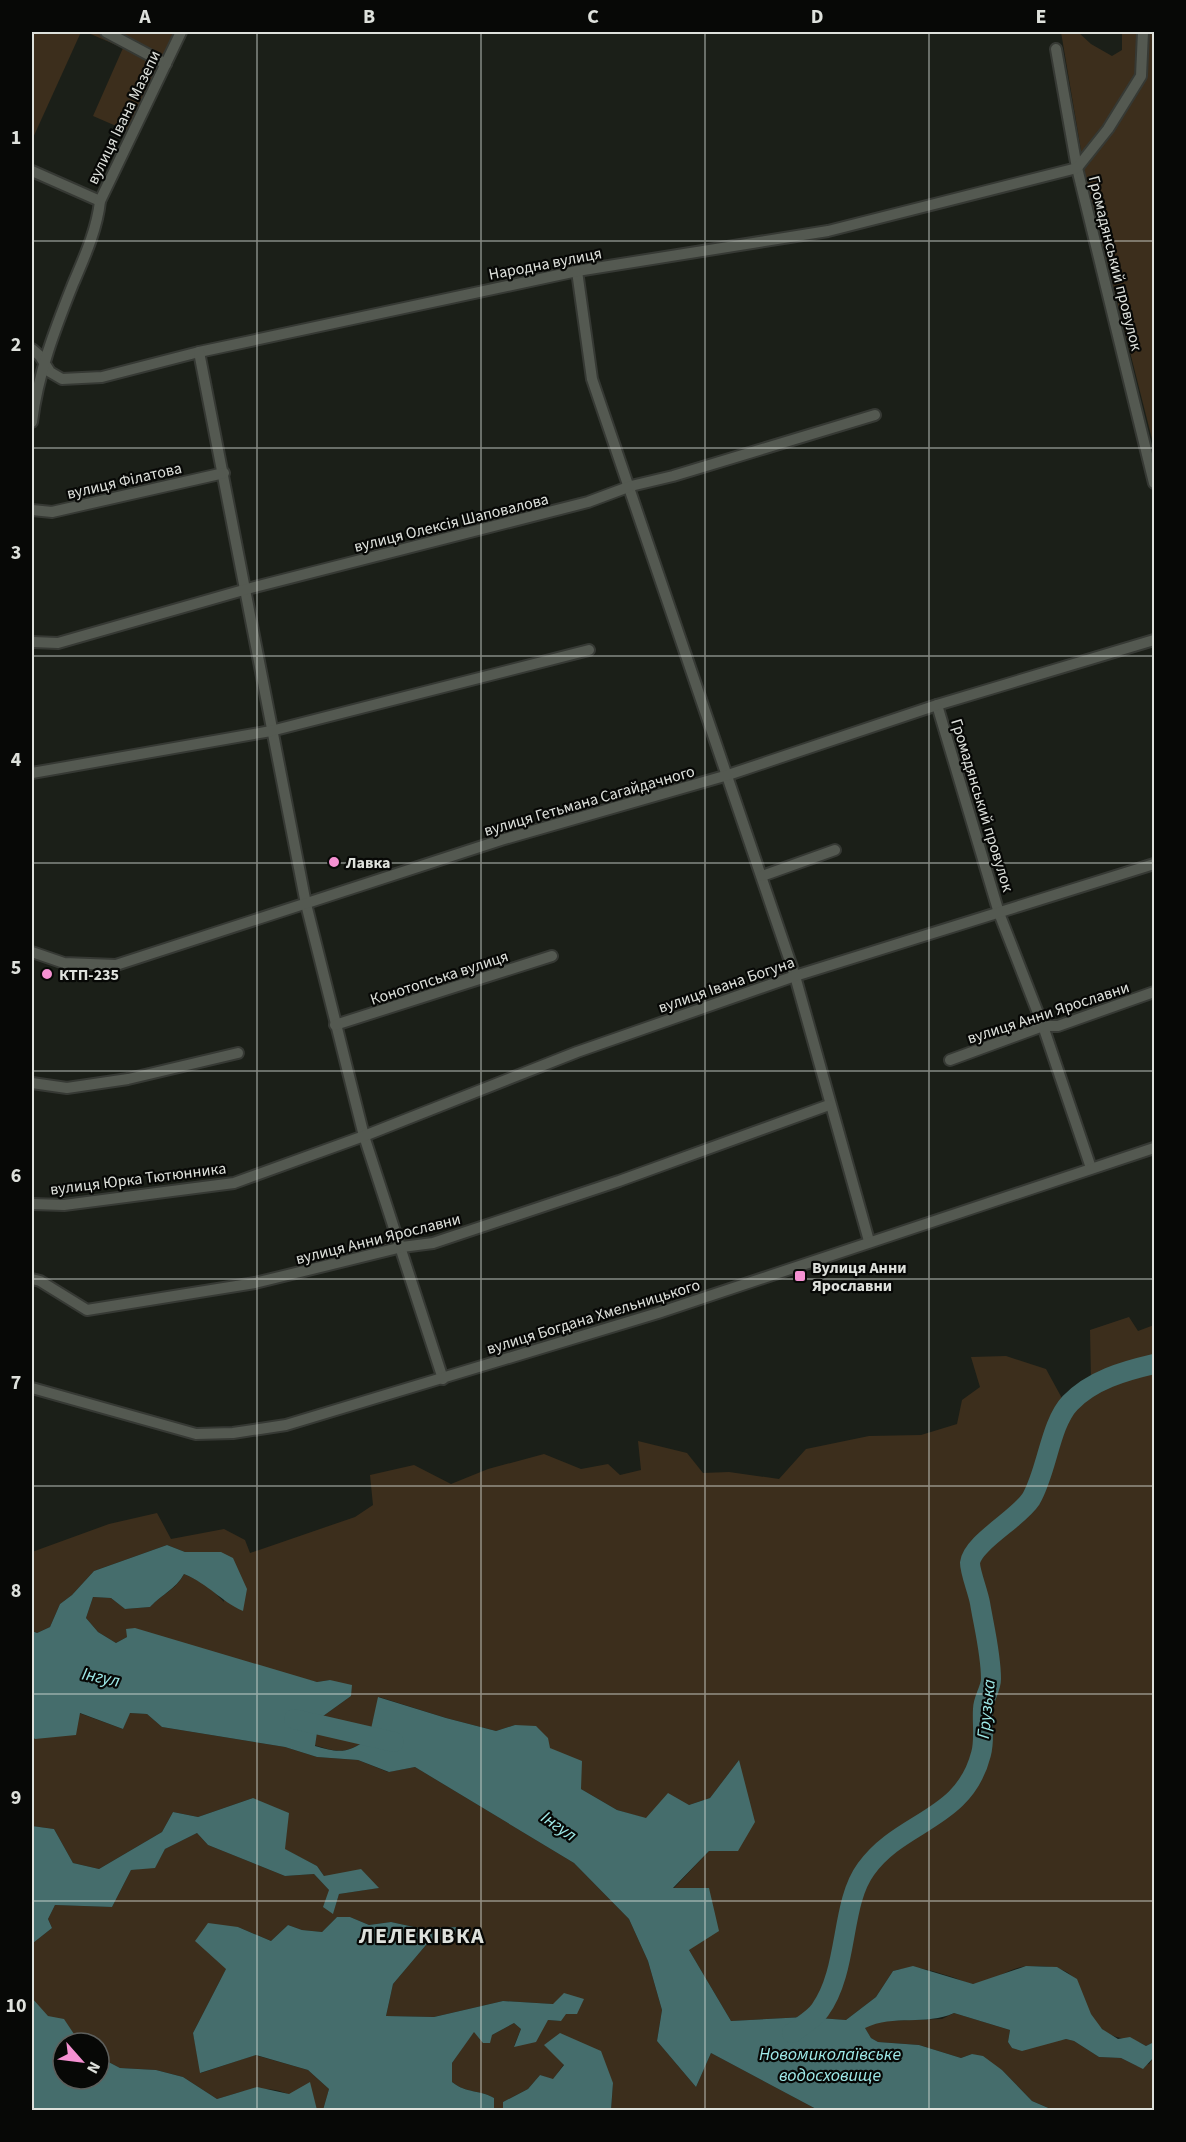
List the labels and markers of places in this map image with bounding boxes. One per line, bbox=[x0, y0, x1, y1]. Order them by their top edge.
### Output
place label: Лавка bbox=[345, 852, 390, 874]
marker: Лавка bbox=[327, 855, 341, 869]
place label: КТП-235 bbox=[59, 964, 119, 986]
marker: КТП-235 bbox=[40, 967, 54, 981]
place label: Вулиця Анни Ярославни bbox=[812, 1257, 907, 1297]
marker: Вулиця Анни Ярославни bbox=[793, 1269, 807, 1283]

